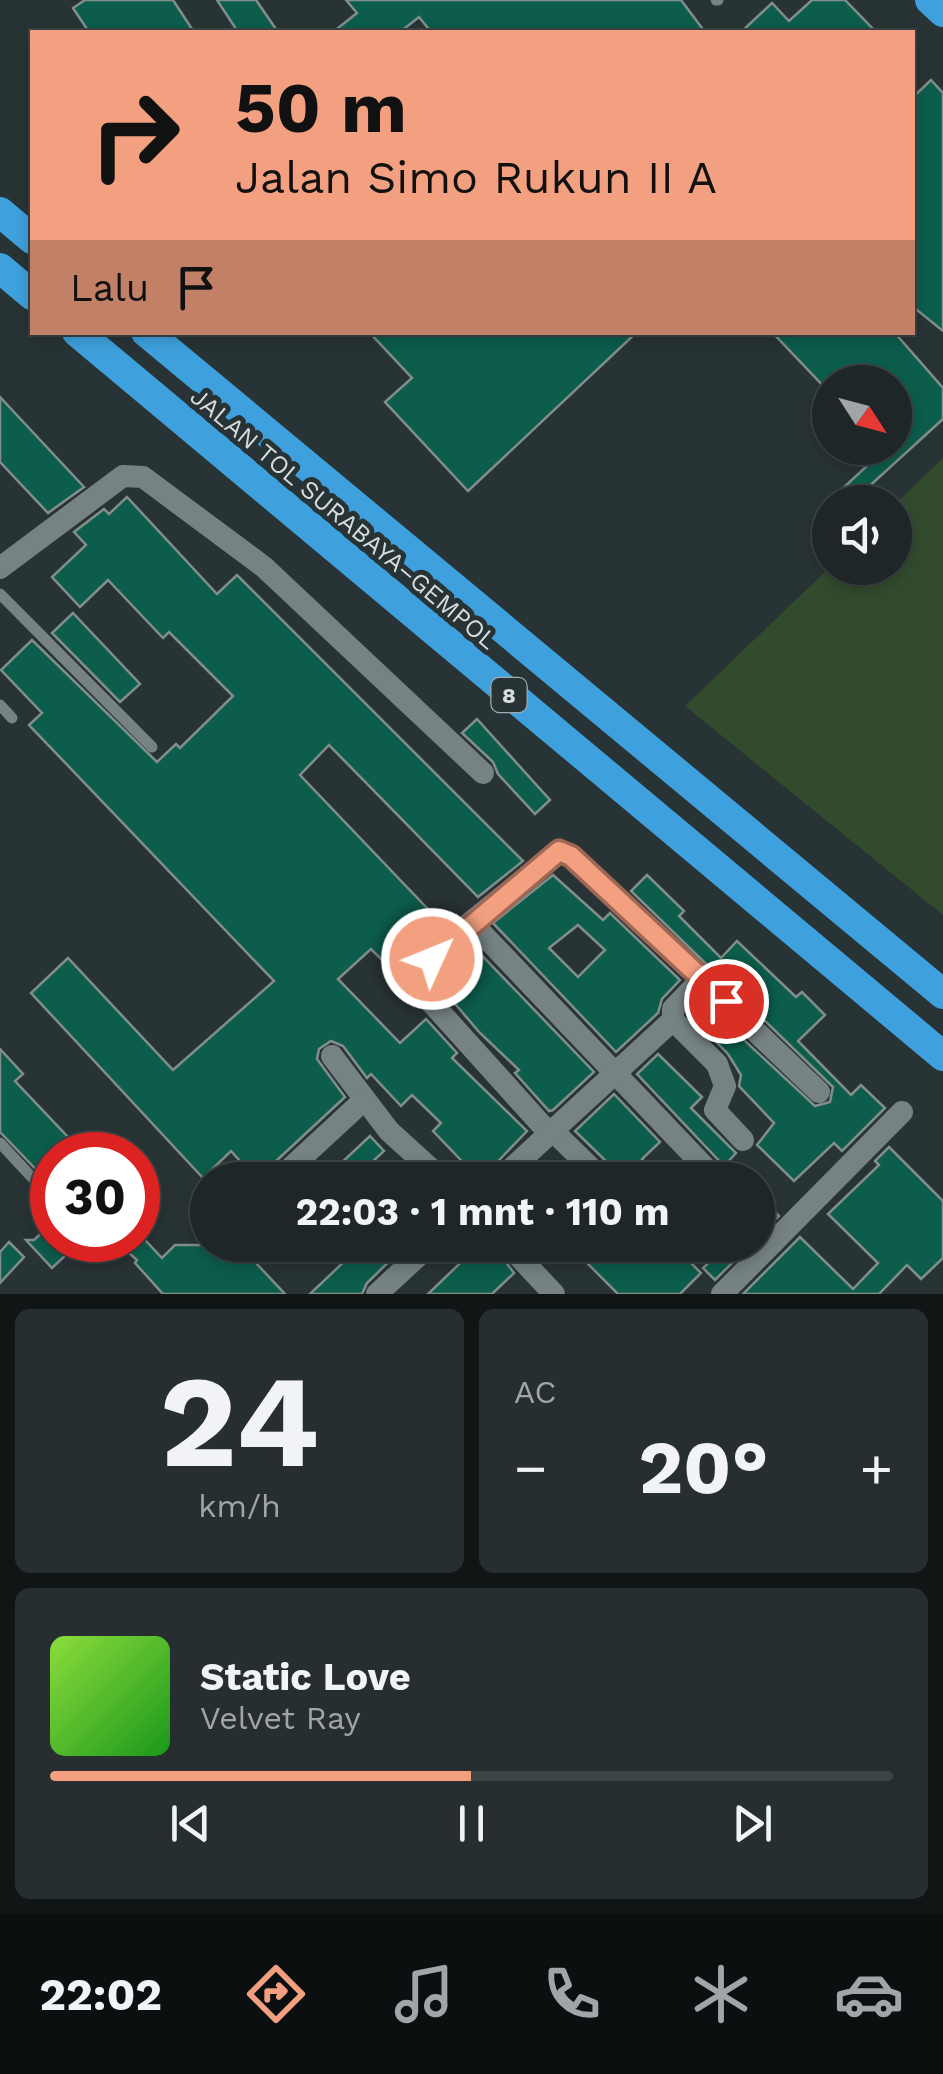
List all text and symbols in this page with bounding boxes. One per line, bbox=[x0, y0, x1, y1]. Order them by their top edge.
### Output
text: 50 m bbox=[235, 67, 407, 149]
icon: right bbox=[70, 70, 200, 200]
text: Jalan Simo Rukun II A bbox=[235, 151, 717, 204]
icon: arrive bbox=[169, 260, 224, 315]
text: Lalu bbox=[70, 266, 149, 310]
north arrow bbox=[812, 365, 912, 465]
map controls bbox=[812, 365, 912, 585]
street label: JALAN TOL SURABAYA–GEMPOL bbox=[185, 382, 503, 655]
button: sound bbox=[812, 485, 912, 585]
road number: 8 bbox=[492, 678, 526, 712]
position arrow bbox=[380, 907, 484, 1011]
pin bbox=[684, 959, 769, 1044]
icon: arrive bbox=[699, 974, 754, 1029]
speed limit sign: 30 bbox=[30, 1132, 160, 1262]
text: 22:03 · 1 mnt · 110 m bbox=[295, 1190, 670, 1234]
text: 24 bbox=[160, 1345, 319, 1498]
text: AC bbox=[514, 1373, 556, 1411]
text: 20° bbox=[638, 1423, 769, 1511]
text: − bbox=[514, 1436, 547, 1500]
text: + bbox=[860, 1436, 893, 1500]
text: km/h bbox=[198, 1487, 281, 1525]
text: Static Love bbox=[200, 1655, 411, 1699]
text: Velvet Ray bbox=[200, 1699, 361, 1737]
icon: previous bbox=[163, 1796, 218, 1851]
icon: pause bbox=[444, 1796, 499, 1851]
icon: next bbox=[725, 1796, 780, 1851]
icon: directions bbox=[241, 1959, 311, 2029]
icon: music bbox=[389, 1959, 459, 2029]
icon: phone bbox=[537, 1959, 607, 2029]
icon: climate bbox=[686, 1959, 756, 2029]
icon: car bbox=[834, 1959, 904, 2029]
text: 22:02 bbox=[39, 1968, 162, 2021]

